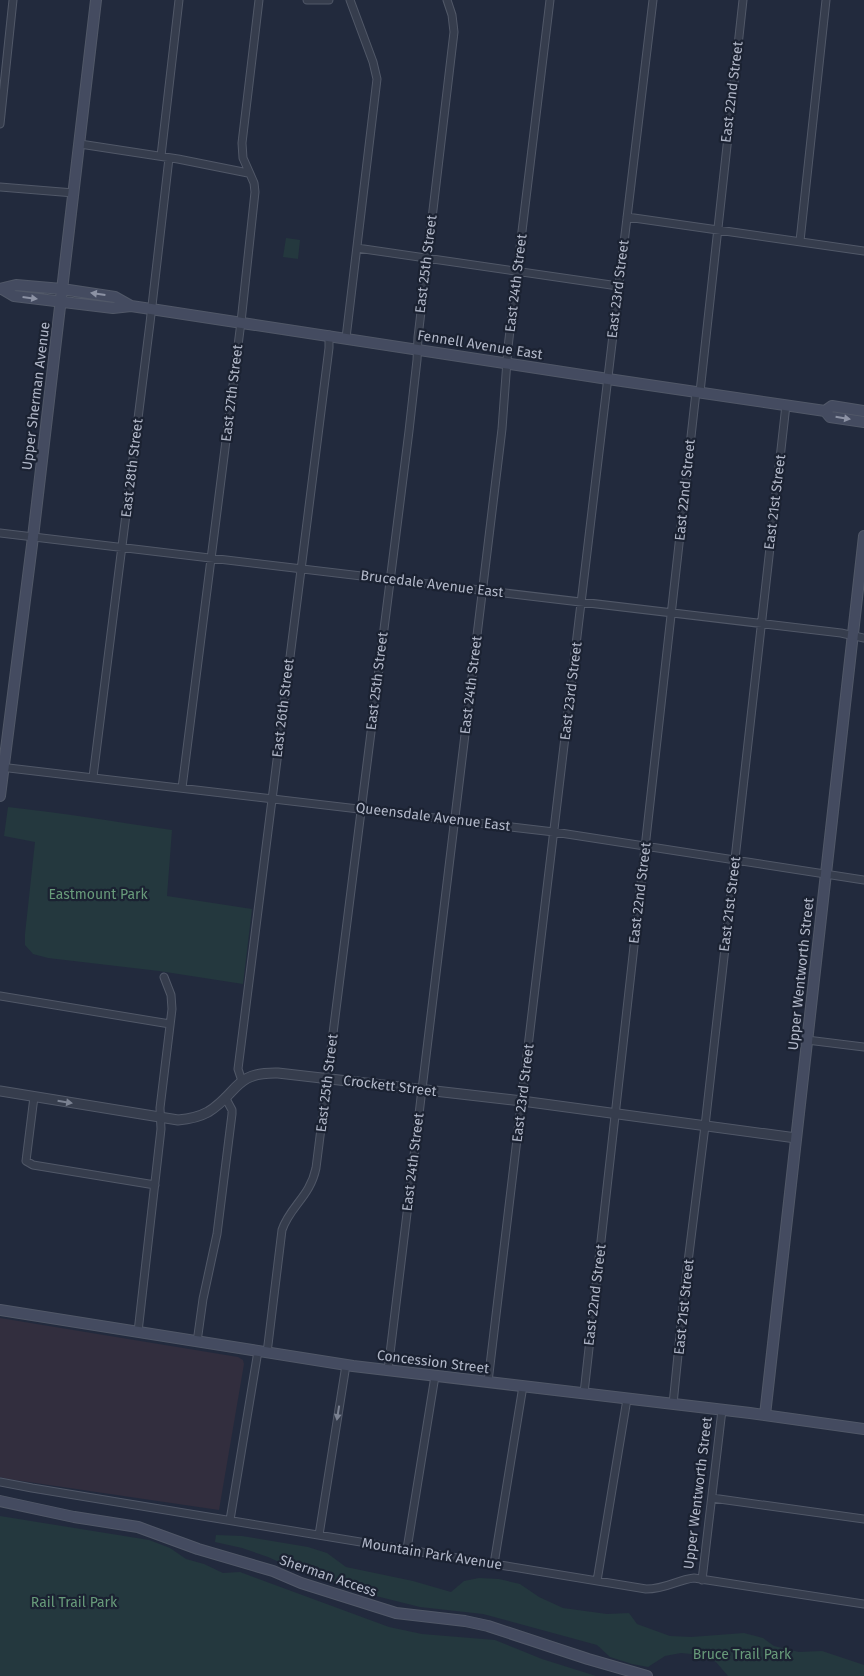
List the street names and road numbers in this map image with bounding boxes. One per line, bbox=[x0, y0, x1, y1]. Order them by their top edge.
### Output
street label: East 22nd Street bbox=[717, 39, 747, 144]
street label: East 25th Street bbox=[412, 213, 441, 314]
street label: East 24th Street bbox=[502, 232, 531, 333]
street label: East 23rd Street bbox=[604, 238, 633, 339]
street label: Upper Sherman Avenue bbox=[18, 321, 54, 471]
street label: Fennell Avenue East bbox=[416, 327, 545, 363]
street label: East 27th Street bbox=[218, 342, 247, 443]
street label: East 28th Street bbox=[117, 417, 147, 519]
street label: East 22nd Street bbox=[671, 437, 699, 542]
street label: East 21st Street bbox=[761, 452, 789, 551]
street label: Brucedale Avenue East bbox=[360, 567, 505, 601]
street label: East 25th Street bbox=[363, 630, 392, 731]
street label: East 24th Street bbox=[457, 634, 486, 735]
street label: East 23rd Street bbox=[557, 640, 586, 741]
street label: East 26th Street bbox=[269, 657, 298, 758]
street label: Queensdale Avenue East bbox=[355, 799, 512, 835]
street label: East 22nd Street bbox=[625, 840, 655, 945]
street label: East 21st Street bbox=[716, 854, 744, 953]
street label: Upper Wentworth Street bbox=[785, 896, 818, 1051]
street label: East 25th Street bbox=[313, 1032, 342, 1133]
street label: East 23rd Street bbox=[509, 1042, 538, 1143]
street label: Crockett Street bbox=[342, 1072, 439, 1100]
street label: East 24th Street bbox=[399, 1111, 428, 1212]
street label: East 22nd Street bbox=[580, 1242, 610, 1347]
street label: East 21st Street bbox=[671, 1257, 698, 1356]
street label: Concession Street bbox=[376, 1347, 491, 1377]
street label: Upper Wentworth Street bbox=[680, 1415, 716, 1570]
street label: Mountain Park Avenue bbox=[361, 1535, 503, 1573]
street label: Sherman Access bbox=[277, 1551, 379, 1601]

